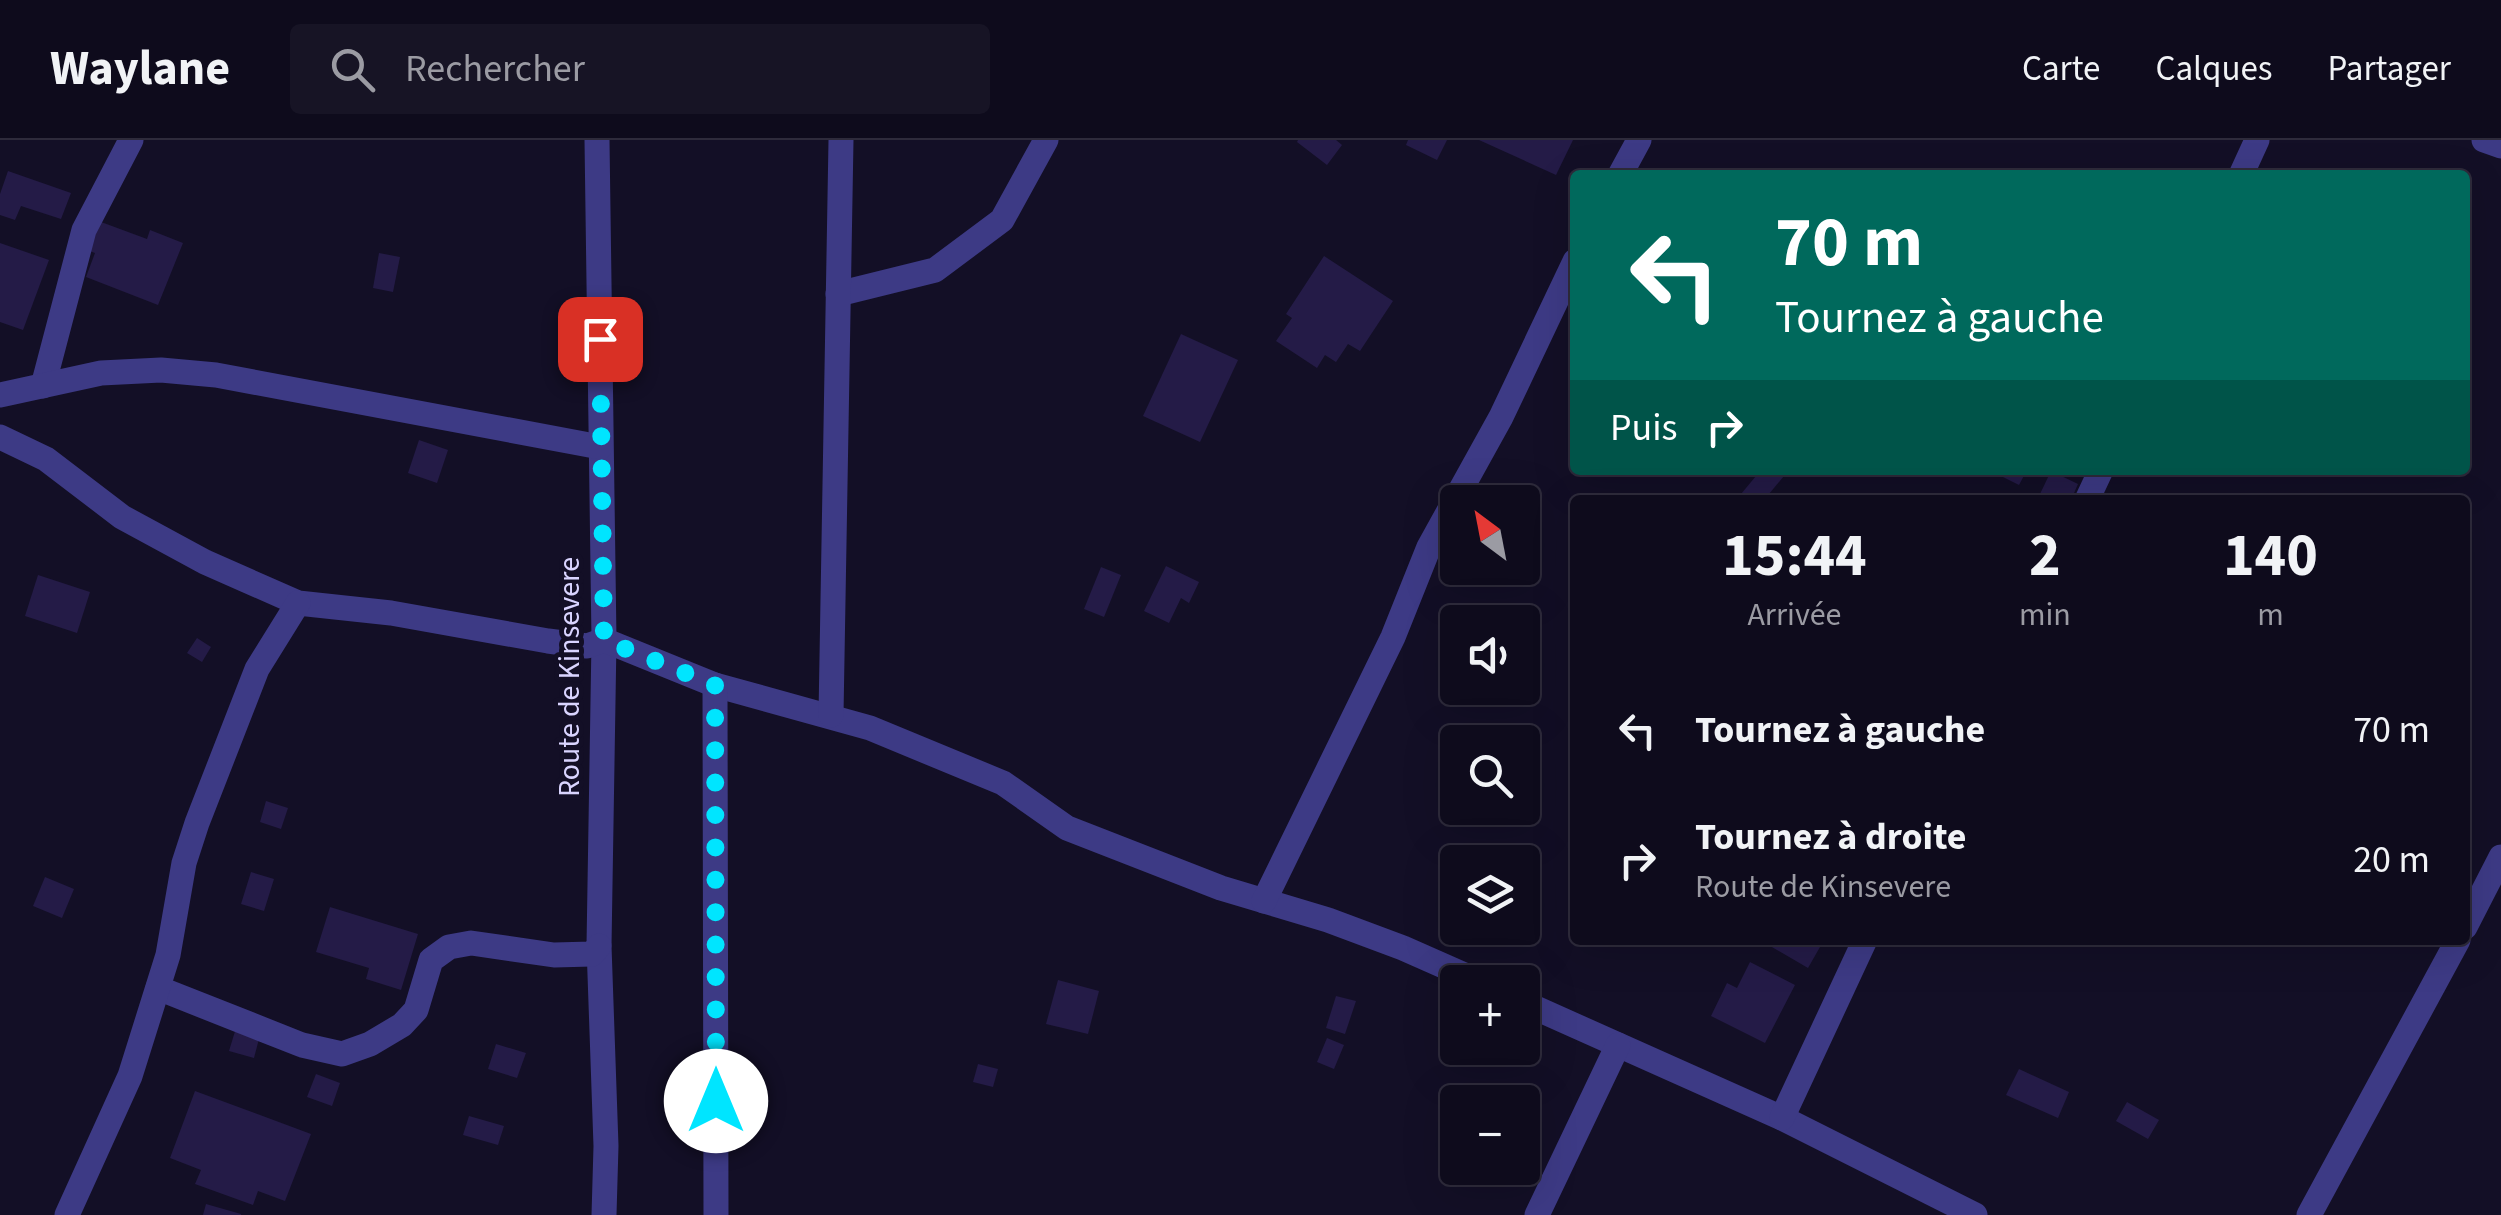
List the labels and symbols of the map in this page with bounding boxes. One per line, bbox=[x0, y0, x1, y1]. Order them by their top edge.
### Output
pin bbox=[558, 297, 643, 382]
north arrow bbox=[1440, 485, 1540, 585]
street label: Route de Kinsevere bbox=[548, 557, 591, 797]
position arrow bbox=[664, 1049, 768, 1153]

